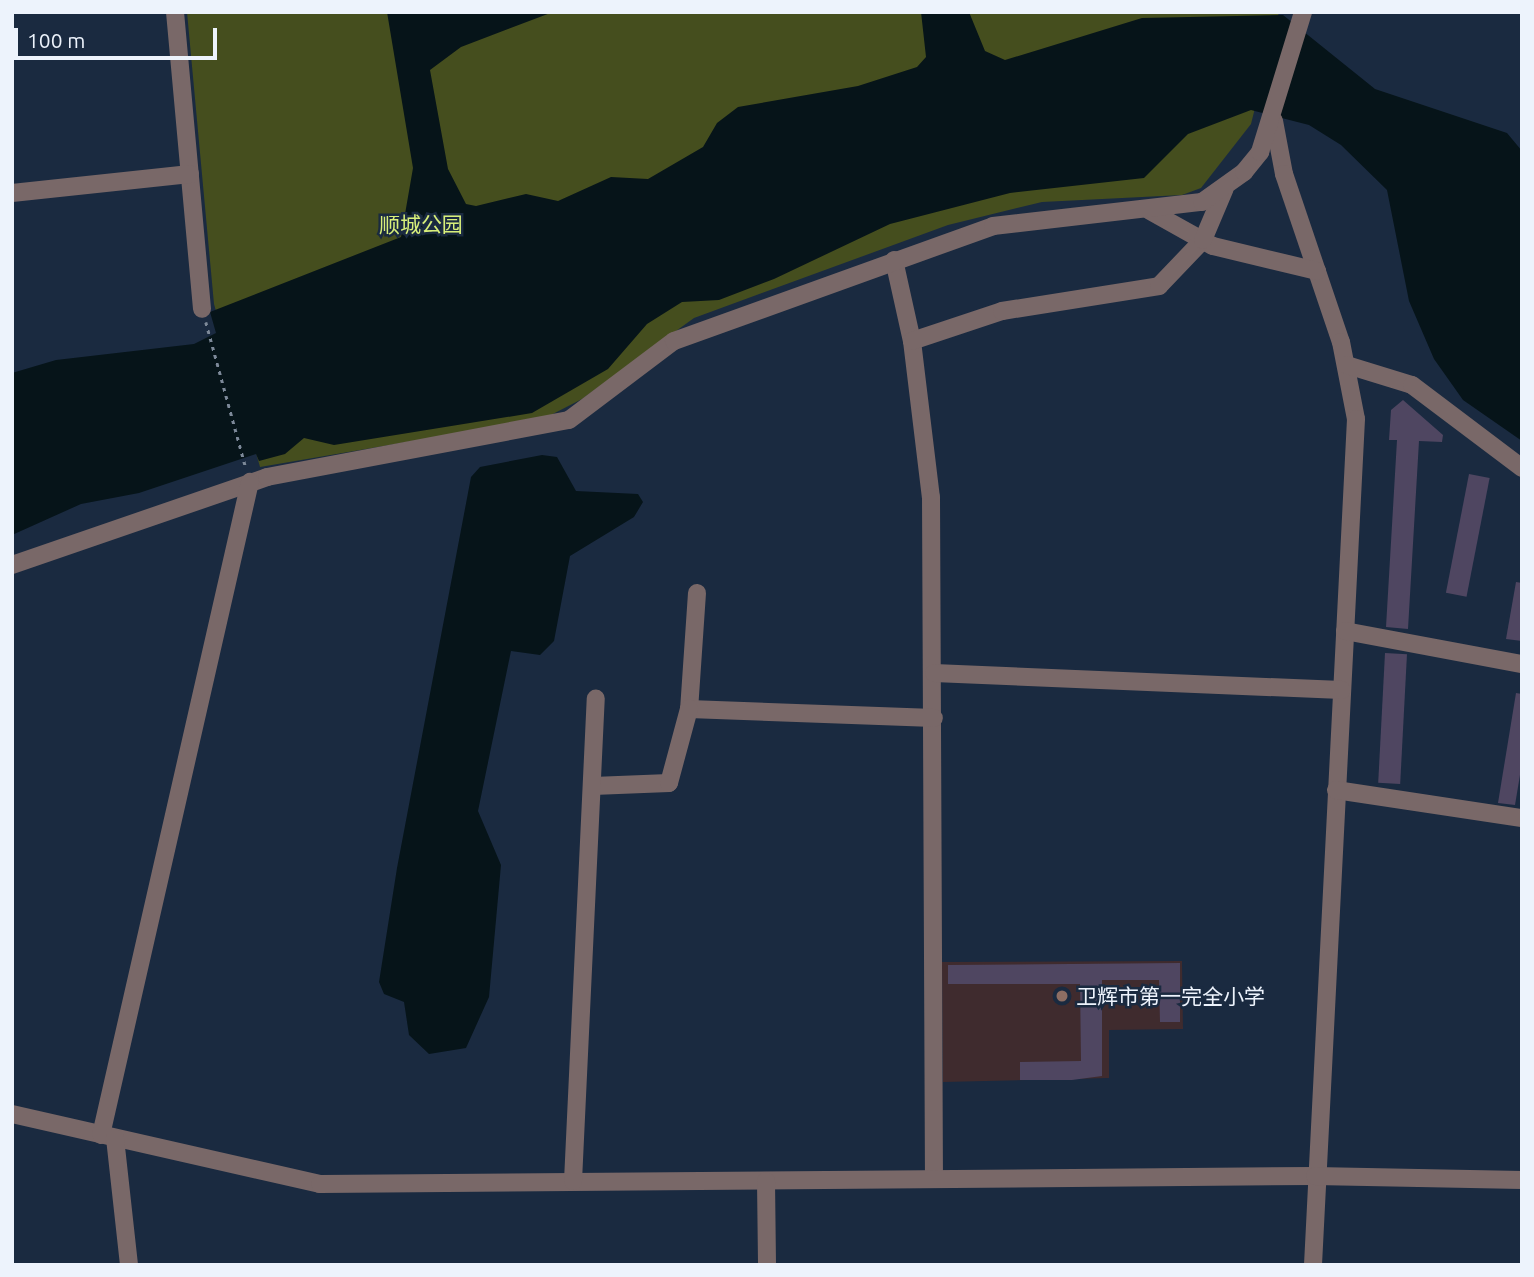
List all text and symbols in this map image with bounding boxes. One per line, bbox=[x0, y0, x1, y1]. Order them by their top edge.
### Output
scale bar bbox=[18, 14, 220, 58]
text: 100 m bbox=[27, 28, 85, 52]
park label: 顺城公园 bbox=[379, 211, 463, 237]
place label: 卫辉市第一完全小学 bbox=[1076, 983, 1265, 1009]
marker: 卫辉市第一完全小学 bbox=[1054, 988, 1070, 1004]

